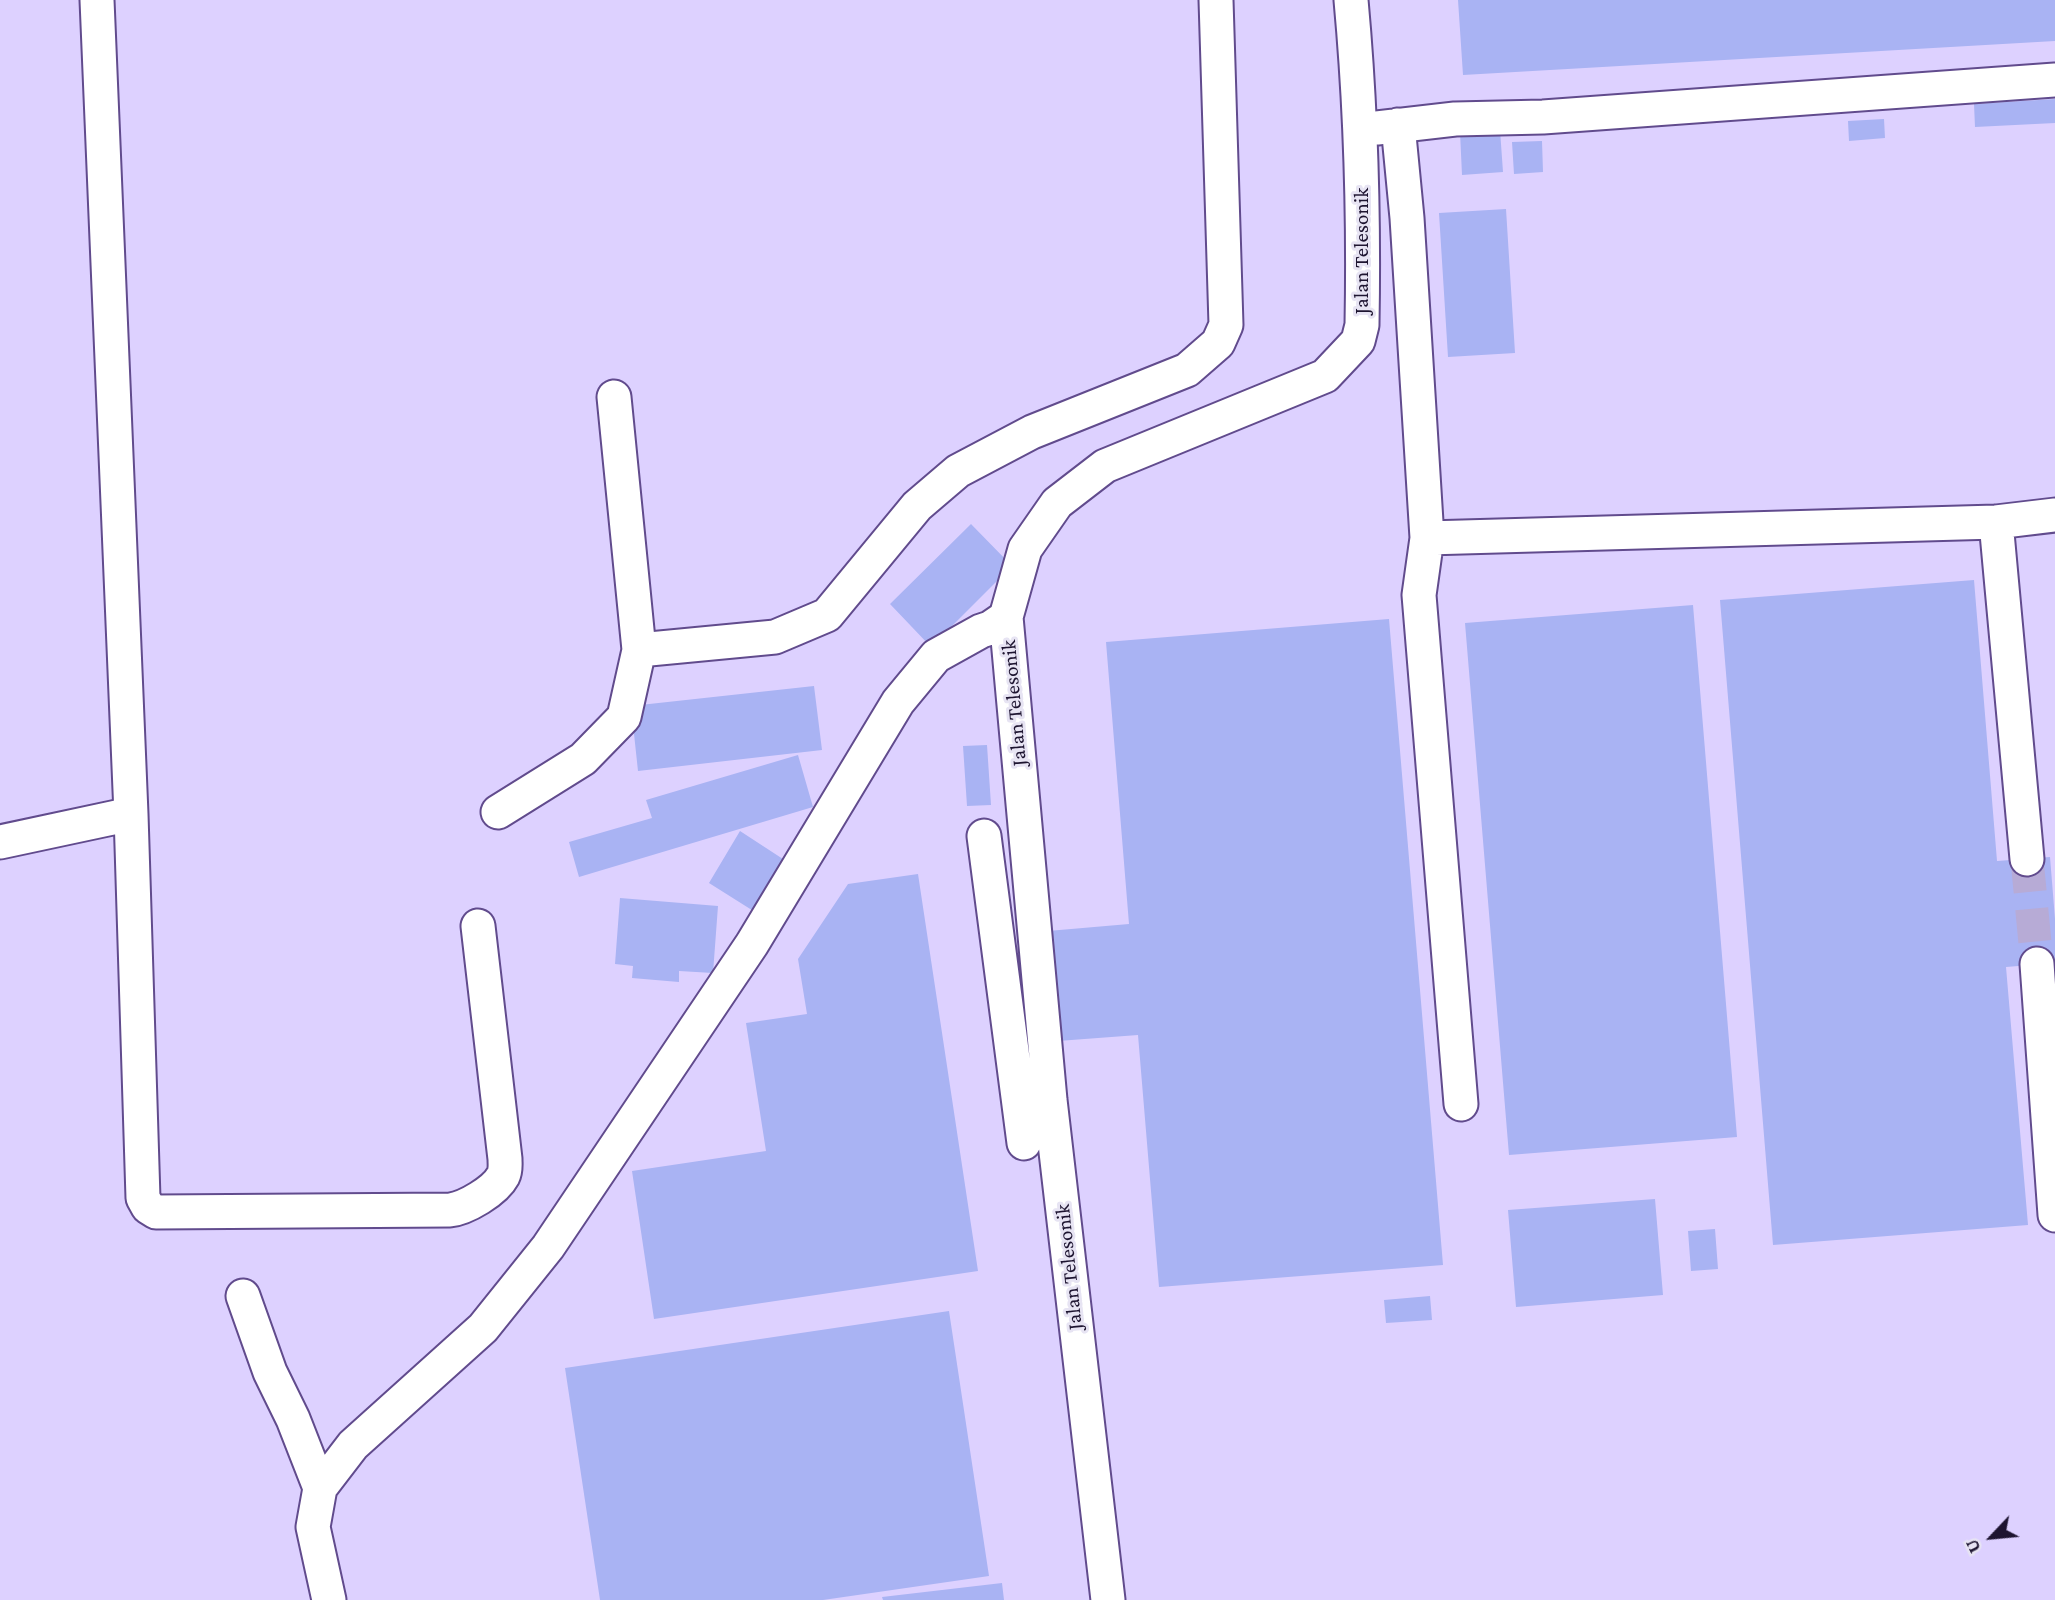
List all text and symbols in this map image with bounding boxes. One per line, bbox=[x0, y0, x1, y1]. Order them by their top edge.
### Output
street label: Jalan Telesonik bbox=[1349, 188, 1375, 314]
street label: Jalan Telesonik bbox=[996, 639, 1032, 767]
street label: Jalan Telesonik bbox=[1050, 1203, 1088, 1331]
north arrow bbox=[1957, 1502, 2027, 1572]
text: U bbox=[1960, 1536, 1985, 1557]

